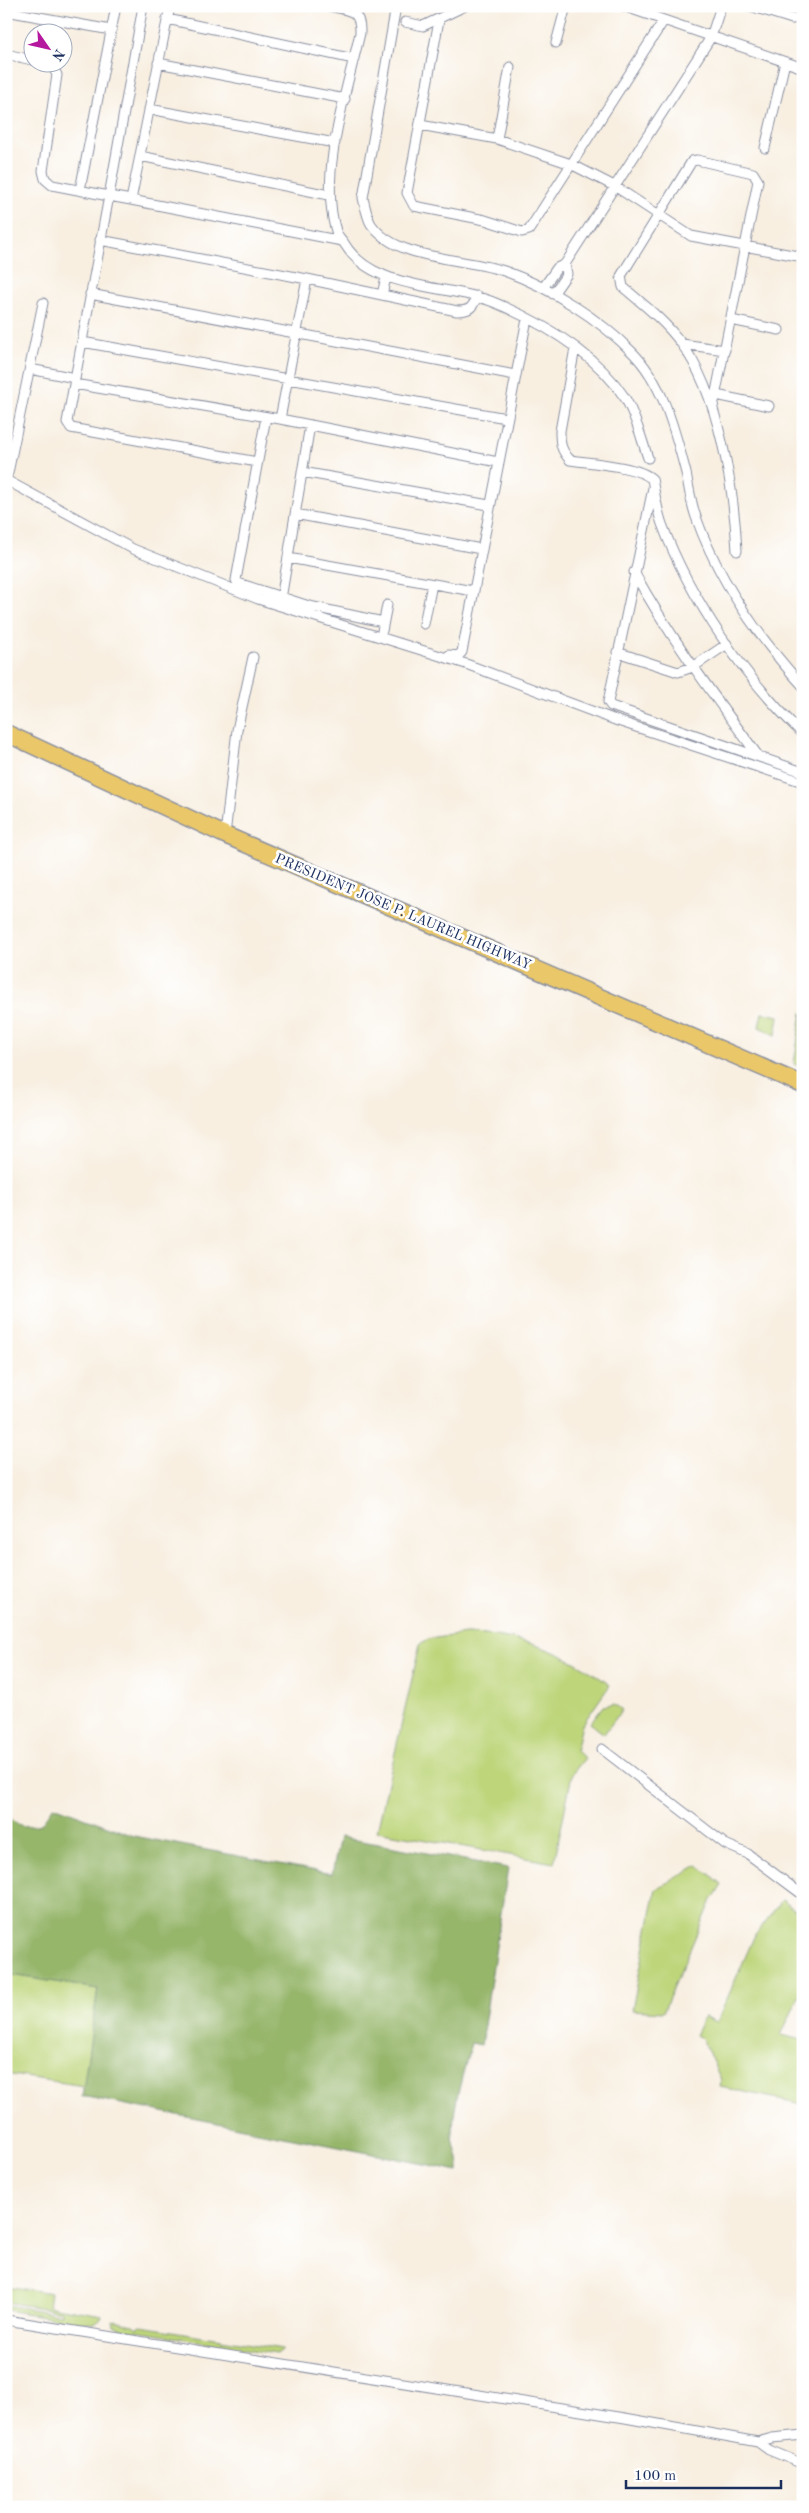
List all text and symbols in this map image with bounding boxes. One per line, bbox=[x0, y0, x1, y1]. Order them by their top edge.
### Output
north arrow bbox=[22, 22, 72, 72]
text: N bbox=[49, 46, 67, 63]
street label: PRESIDENT JOSE P. LAUREL HIGHWAY bbox=[273, 851, 533, 973]
scale bar bbox=[626, 2458, 782, 2490]
text: 100 m bbox=[634, 2469, 676, 2484]

